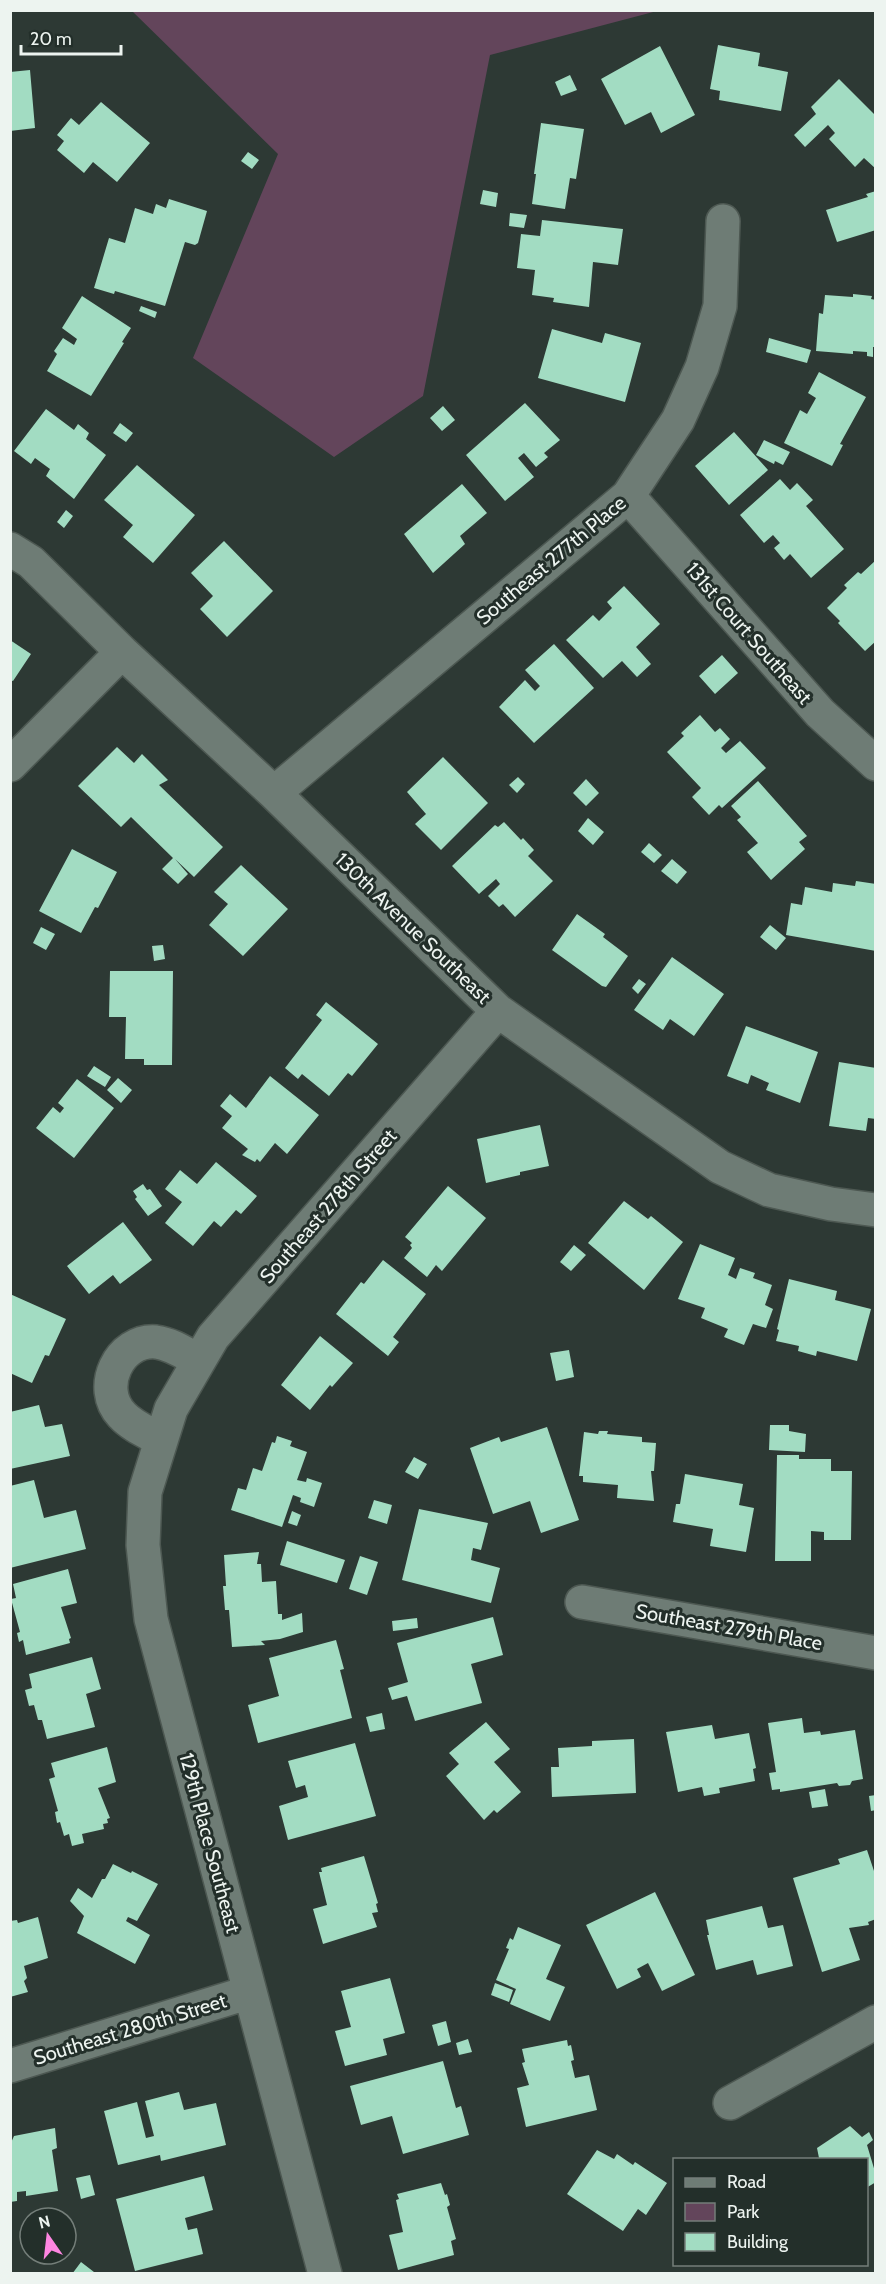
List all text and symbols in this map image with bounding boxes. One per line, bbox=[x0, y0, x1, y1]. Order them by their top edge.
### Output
scale bar bbox=[21, 18, 122, 56]
text: 20 m bbox=[30, 28, 72, 50]
street label: Southeast 277th Place bbox=[471, 491, 631, 629]
street label: 131st Court Southeast bbox=[681, 557, 817, 709]
street label: 130th Avenue Southeast bbox=[330, 848, 496, 1009]
street label: Southeast 278th Street bbox=[255, 1124, 402, 1288]
street label: Southeast 279th Place bbox=[634, 1599, 824, 1655]
street label: 129th Place Southeast bbox=[174, 1750, 246, 1936]
street label: Southeast 280th Street bbox=[31, 1988, 229, 2070]
legend bbox=[673, 2158, 868, 2266]
text: Road bbox=[727, 2171, 766, 2193]
text: Park bbox=[727, 2201, 760, 2223]
north arrow bbox=[18, 2206, 78, 2266]
text: N bbox=[37, 2211, 52, 2233]
text: Building bbox=[727, 2231, 789, 2253]

